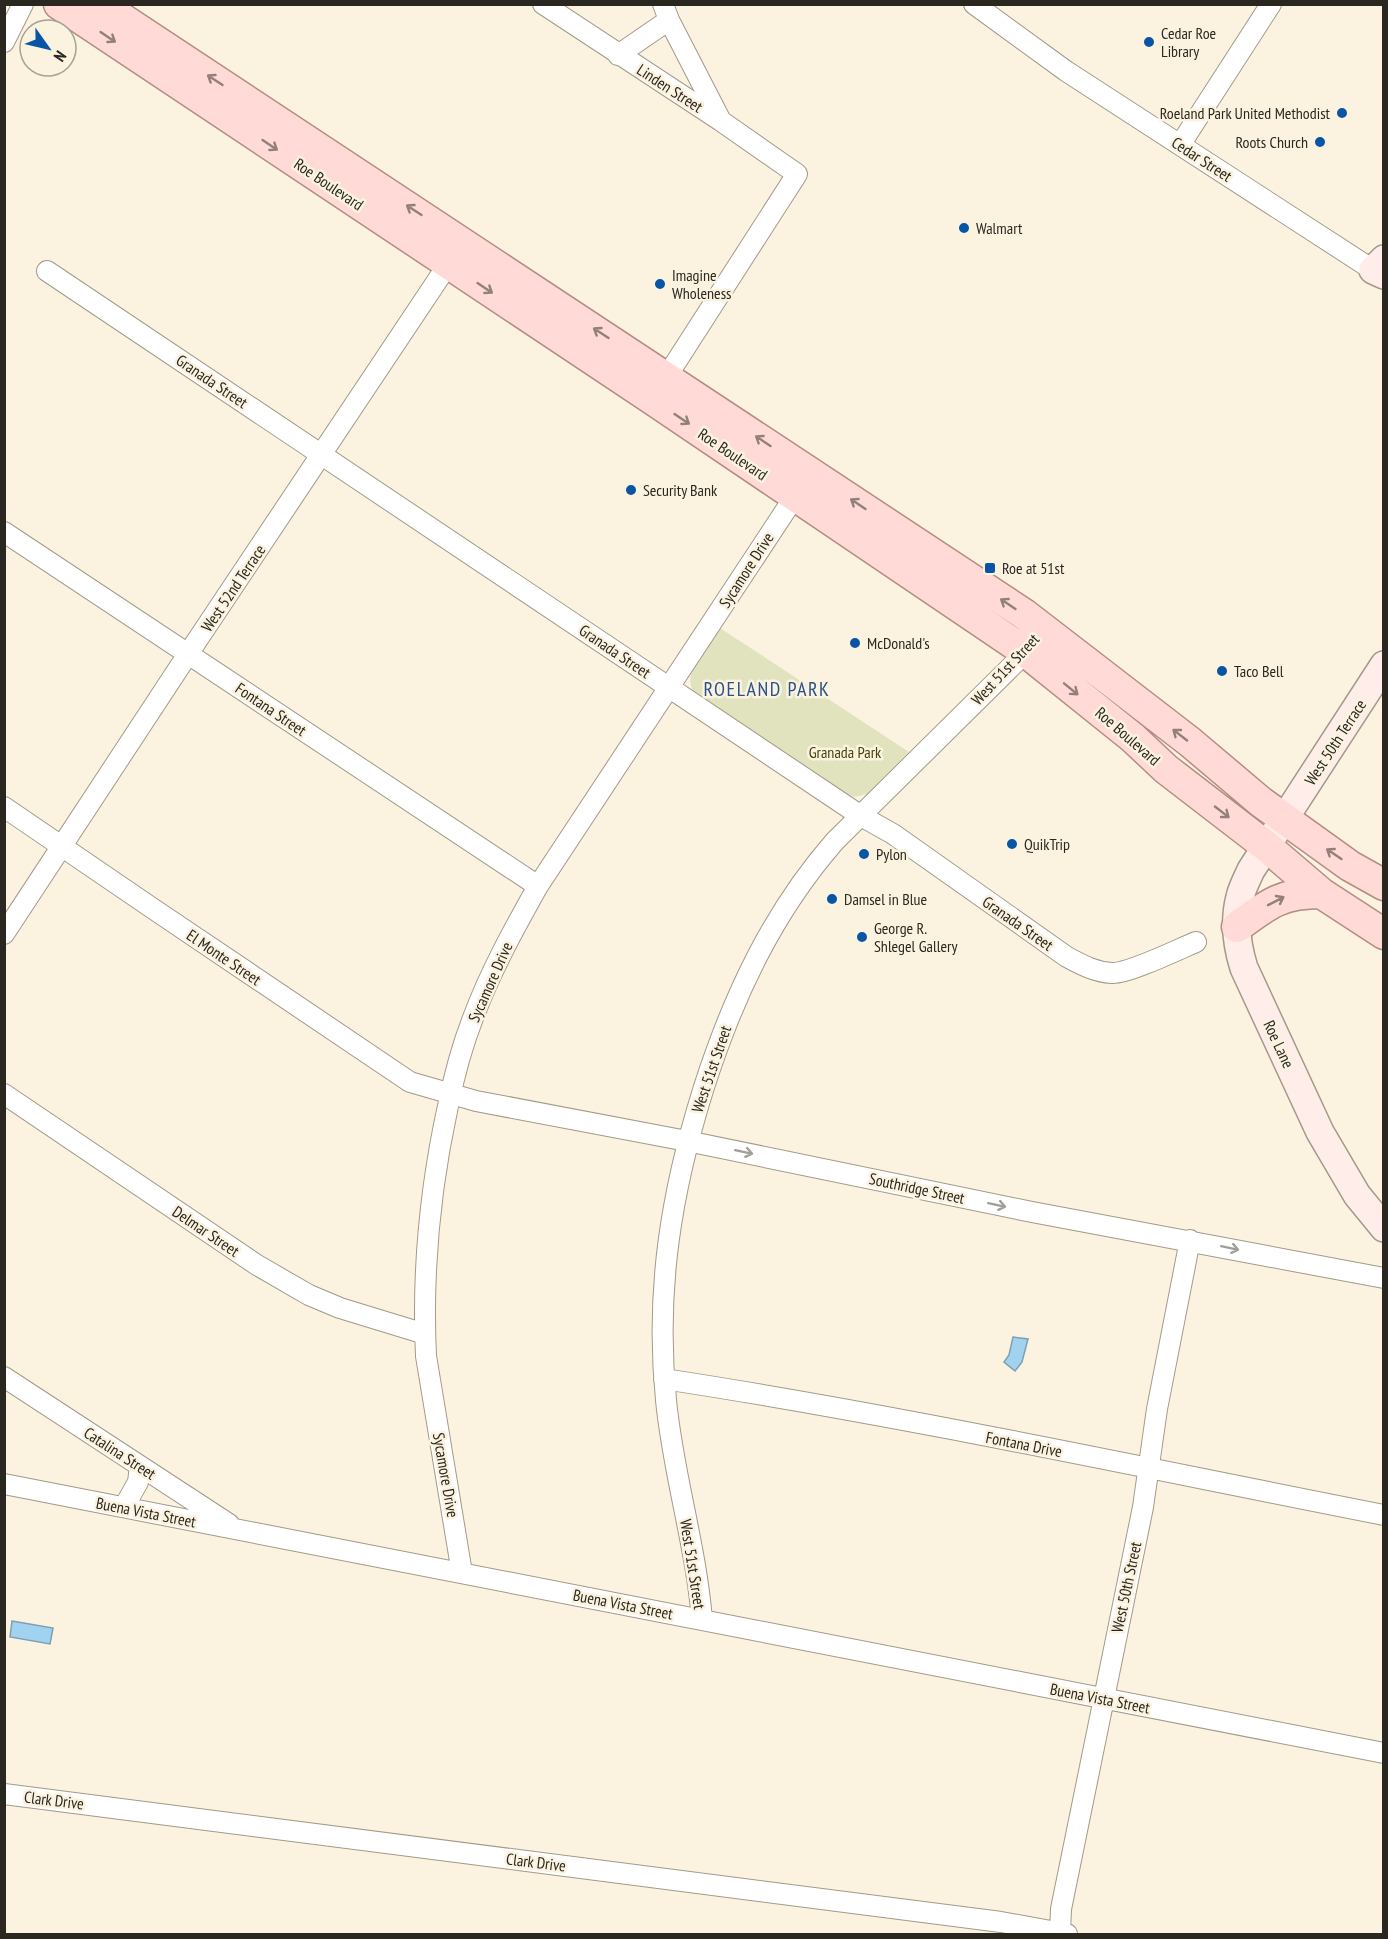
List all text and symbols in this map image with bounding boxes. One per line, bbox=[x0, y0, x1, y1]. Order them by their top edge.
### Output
north arrow bbox=[18, 18, 78, 78]
place label: Cedar Roe Library bbox=[1161, 23, 1216, 61]
one-way arrow bbox=[99, 31, 115, 43]
marker: Cedar Roe Library bbox=[1142, 35, 1156, 49]
text: N bbox=[50, 47, 71, 66]
street label: Linden Street bbox=[633, 59, 707, 117]
one-way arrow bbox=[207, 74, 224, 87]
place label: Roeland Park United Methodist bbox=[1160, 103, 1331, 123]
marker: Roeland Park United Methodist bbox=[1335, 106, 1349, 120]
street label: Cedar Street bbox=[1168, 132, 1236, 186]
place label: Roots Church bbox=[1235, 132, 1308, 152]
marker: Roots Church bbox=[1313, 135, 1327, 149]
one-way arrow bbox=[261, 139, 278, 151]
street label: Roe Boulevard bbox=[291, 154, 368, 215]
one-way arrow bbox=[405, 204, 422, 217]
place label: Walmart bbox=[976, 218, 1023, 238]
marker: Walmart bbox=[957, 221, 971, 235]
place label: Imagine Wholeness bbox=[672, 265, 732, 303]
marker: Imagine Wholeness bbox=[653, 277, 667, 291]
one-way arrow bbox=[476, 282, 493, 294]
one-way arrow bbox=[592, 327, 609, 340]
street label: Granada Street bbox=[172, 350, 252, 413]
one-way arrow bbox=[673, 413, 690, 425]
street label: Roe Boulevard bbox=[695, 424, 772, 485]
one-way arrow bbox=[755, 435, 772, 447]
place label: Security Bank bbox=[643, 480, 718, 500]
marker: Security Bank bbox=[624, 483, 638, 497]
one-way arrow bbox=[850, 498, 867, 510]
street label: Sycamore Drive bbox=[714, 529, 778, 611]
street label: West 52nd Terrace bbox=[197, 541, 269, 635]
place label: Roe at 51st bbox=[1002, 558, 1065, 578]
marker: Roe at 51st bbox=[983, 561, 997, 575]
one-way arrow bbox=[1000, 598, 1017, 610]
street label: Granada Street bbox=[575, 620, 655, 683]
street label: West 51st Street bbox=[967, 629, 1044, 709]
place label: McDonald's bbox=[867, 633, 930, 653]
marker: McDonald's bbox=[848, 636, 862, 650]
place label: Taco Bell bbox=[1234, 661, 1284, 681]
marker: Taco Bell bbox=[1215, 664, 1229, 678]
district label: ROELAND PARK bbox=[704, 676, 830, 702]
street label: Fontana Street bbox=[232, 678, 311, 740]
one-way arrow bbox=[1063, 682, 1079, 695]
street label: West 50th Terrace bbox=[1300, 695, 1370, 789]
street label: Roe Boulevard bbox=[1091, 702, 1165, 770]
one-way arrow bbox=[1172, 728, 1188, 741]
park label: Granada Park bbox=[809, 742, 882, 762]
one-way arrow bbox=[1214, 806, 1230, 818]
place label: QuikTrip bbox=[1024, 834, 1070, 854]
marker: QuikTrip bbox=[1005, 837, 1019, 851]
place label: Pylon bbox=[876, 844, 907, 864]
marker: Pylon bbox=[857, 847, 871, 861]
one-way arrow bbox=[1326, 848, 1342, 860]
place label: Damsel in Blue bbox=[844, 889, 927, 909]
street label: Granada Street bbox=[979, 891, 1058, 955]
marker: Damsel in Blue bbox=[825, 892, 839, 906]
one-way arrow bbox=[1267, 895, 1285, 907]
place label: George R. Shlegel Gallery bbox=[874, 918, 957, 956]
street label: El Monte Street bbox=[183, 925, 266, 990]
marker: George R. Shlegel Gallery bbox=[855, 930, 869, 944]
street label: Sycamore Drive bbox=[463, 939, 517, 1025]
street label: Roe Lane bbox=[1259, 1017, 1299, 1071]
street label: West 51st Street bbox=[687, 1022, 735, 1115]
one-way arrow bbox=[735, 1147, 754, 1159]
street label: Southridge Street bbox=[867, 1168, 967, 1208]
one-way arrow bbox=[987, 1200, 1006, 1211]
street label: Delmar Street bbox=[169, 1201, 244, 1261]
one-way arrow bbox=[1220, 1243, 1239, 1255]
street label: Catalina Street bbox=[80, 1422, 160, 1484]
street label: Fontana Drive bbox=[984, 1427, 1064, 1461]
street label: Sycamore Drive bbox=[429, 1431, 463, 1519]
street label: Buena Vista Street bbox=[94, 1493, 198, 1532]
street label: West 51st Street bbox=[676, 1518, 710, 1611]
street label: West 50th Street bbox=[1107, 1539, 1146, 1634]
street label: Buena Vista Street bbox=[571, 1585, 675, 1624]
street label: Buena Vista Street bbox=[1048, 1679, 1152, 1718]
street label: Clark Drive bbox=[23, 1786, 85, 1814]
street label: Clark Drive bbox=[505, 1848, 567, 1876]

